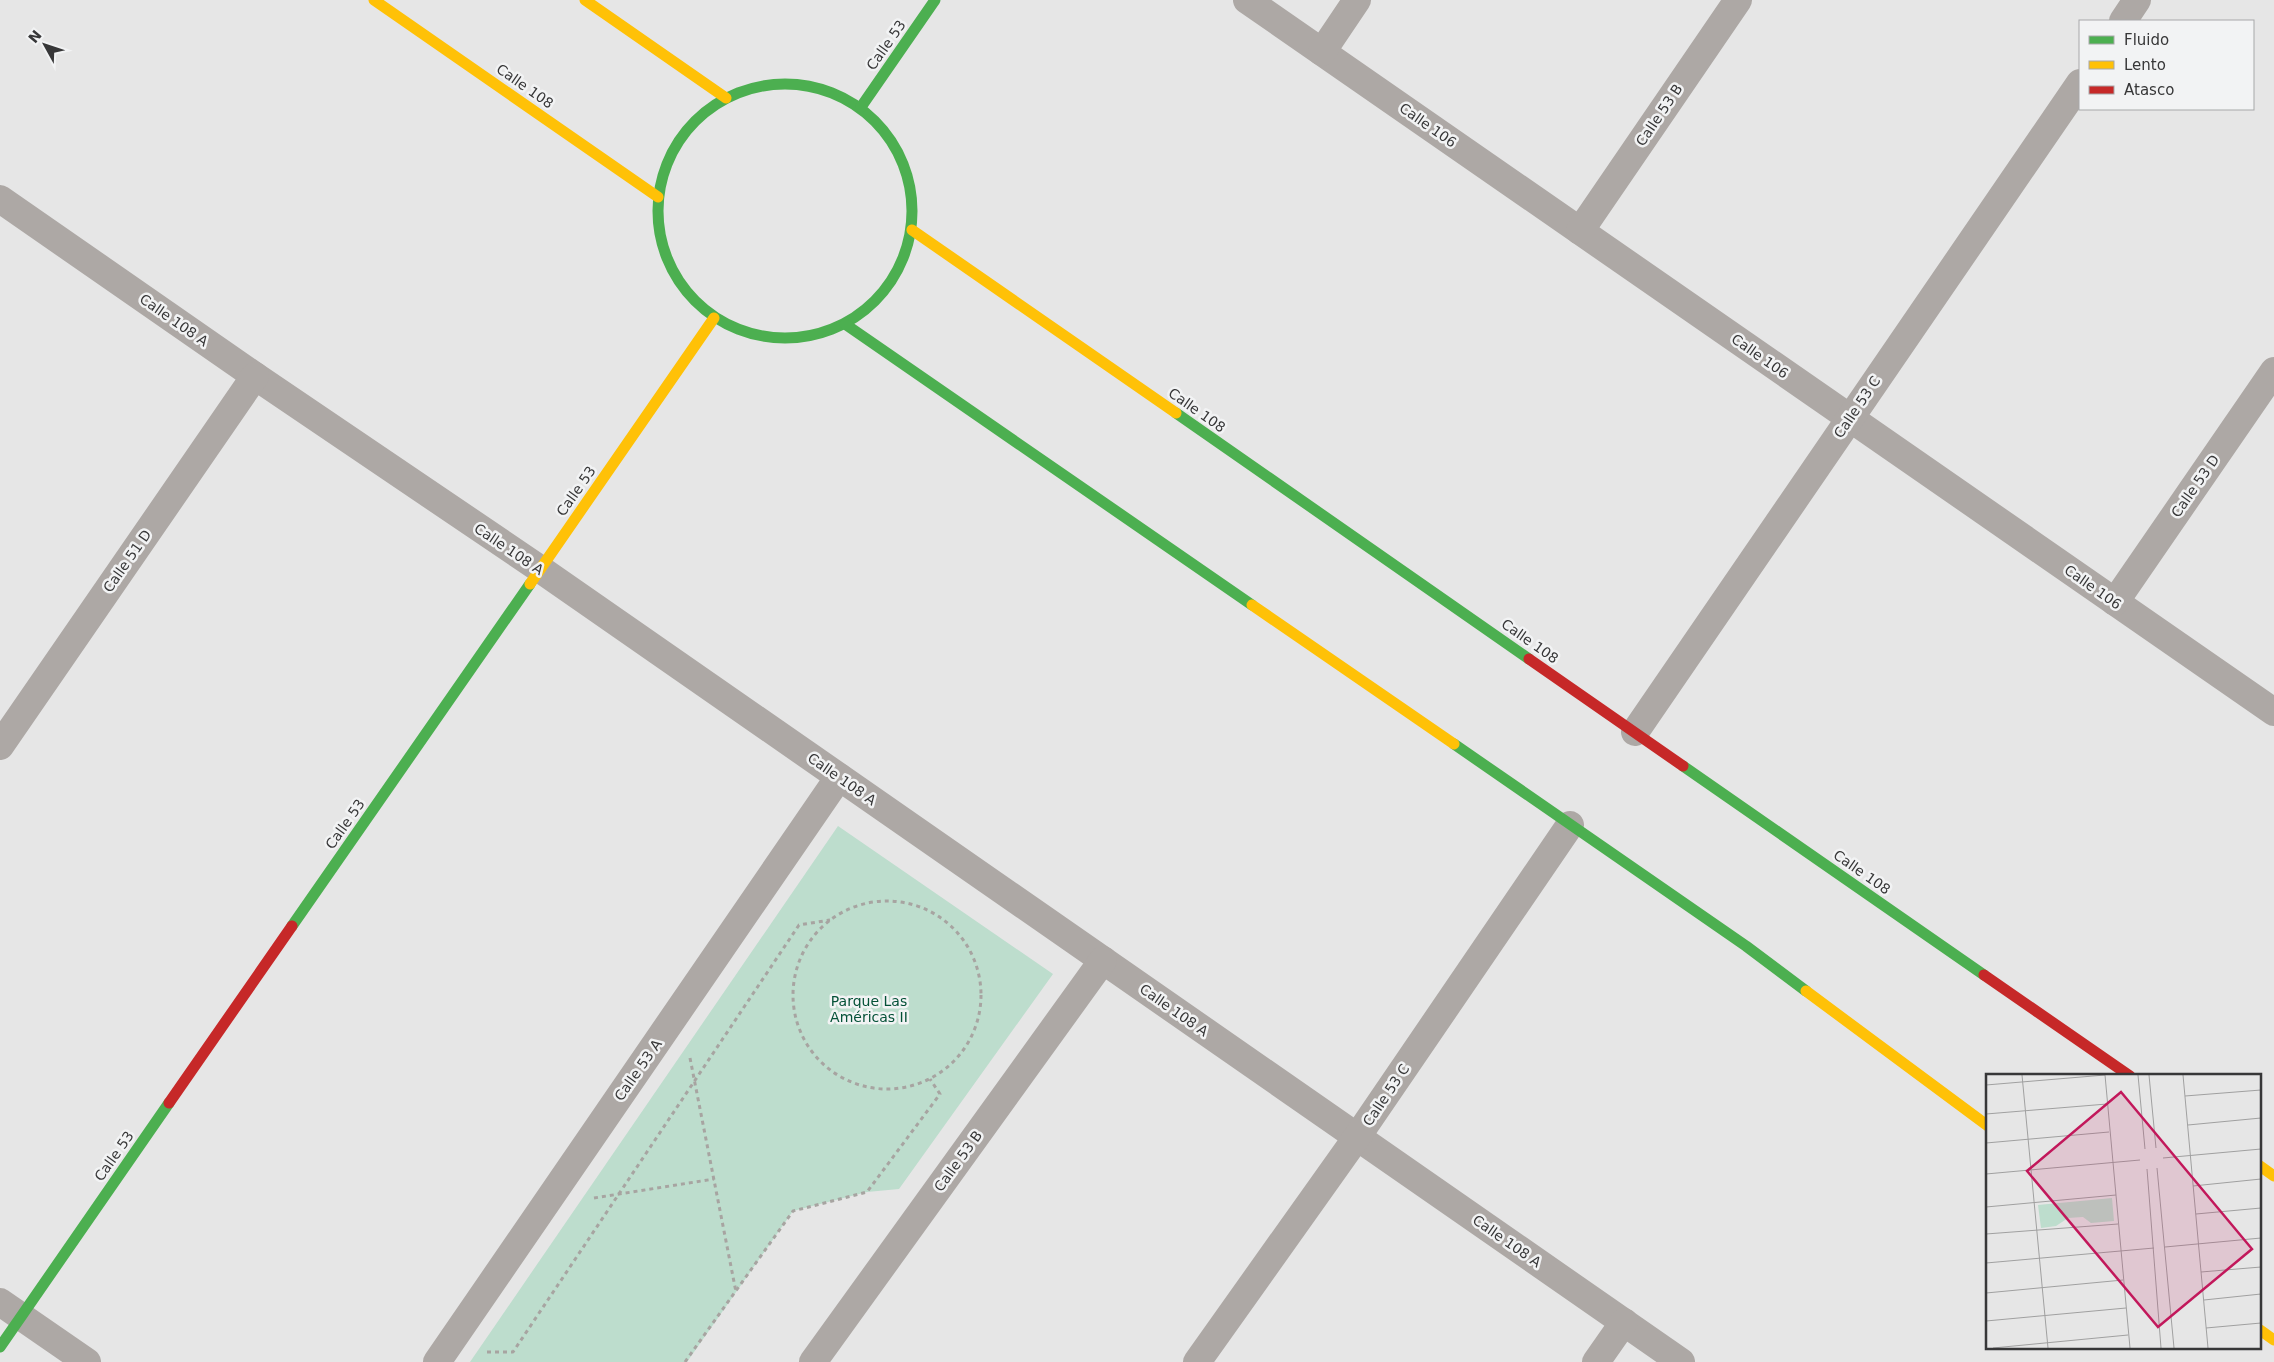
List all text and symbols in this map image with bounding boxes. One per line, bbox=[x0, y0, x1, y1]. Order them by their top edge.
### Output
street label: Calle 53 bbox=[863, 17, 909, 73]
north arrow bbox=[20, 20, 70, 70]
legend bbox=[2079, 20, 2254, 110]
text: N bbox=[25, 27, 45, 46]
text: Fluido bbox=[2124, 31, 2169, 49]
text: Lento bbox=[2124, 56, 2166, 74]
street label: Calle 108 bbox=[493, 61, 557, 111]
street label: Calle 53 B bbox=[1632, 81, 1686, 149]
text: Atasco bbox=[2124, 81, 2174, 99]
street label: Calle 106 bbox=[1396, 100, 1460, 151]
street label: Calle 108 A bbox=[137, 291, 212, 350]
street label: Calle 106 bbox=[1728, 331, 1792, 382]
street label: Calle 53 C bbox=[1830, 373, 1884, 441]
street label: Calle 108 bbox=[1165, 385, 1229, 435]
street label: Calle 53 D bbox=[2168, 452, 2222, 520]
street label: Calle 53 bbox=[553, 463, 599, 519]
street label: Calle 108 A bbox=[471, 520, 547, 578]
street label: Calle 51 D bbox=[100, 527, 154, 595]
street label: Calle 106 bbox=[2061, 562, 2125, 613]
street label: Calle 108 bbox=[1498, 616, 1562, 666]
street label: Calle 108 A bbox=[805, 750, 880, 809]
street label: Calle 53 bbox=[322, 796, 368, 852]
street label: Calle 108 bbox=[1830, 847, 1894, 897]
street label: Calle 108 A bbox=[1137, 981, 1212, 1040]
park label: Parque Las Américas II bbox=[830, 993, 908, 1025]
street label: Calle 53 A bbox=[611, 1036, 665, 1104]
street label: Calle 53 C bbox=[1359, 1061, 1413, 1129]
inset map bbox=[1986, 1074, 2262, 1350]
street label: Calle 53 bbox=[91, 1128, 137, 1184]
street label: Calle 53 B bbox=[931, 1128, 985, 1194]
street label: Calle 108 A bbox=[1470, 1212, 1545, 1271]

